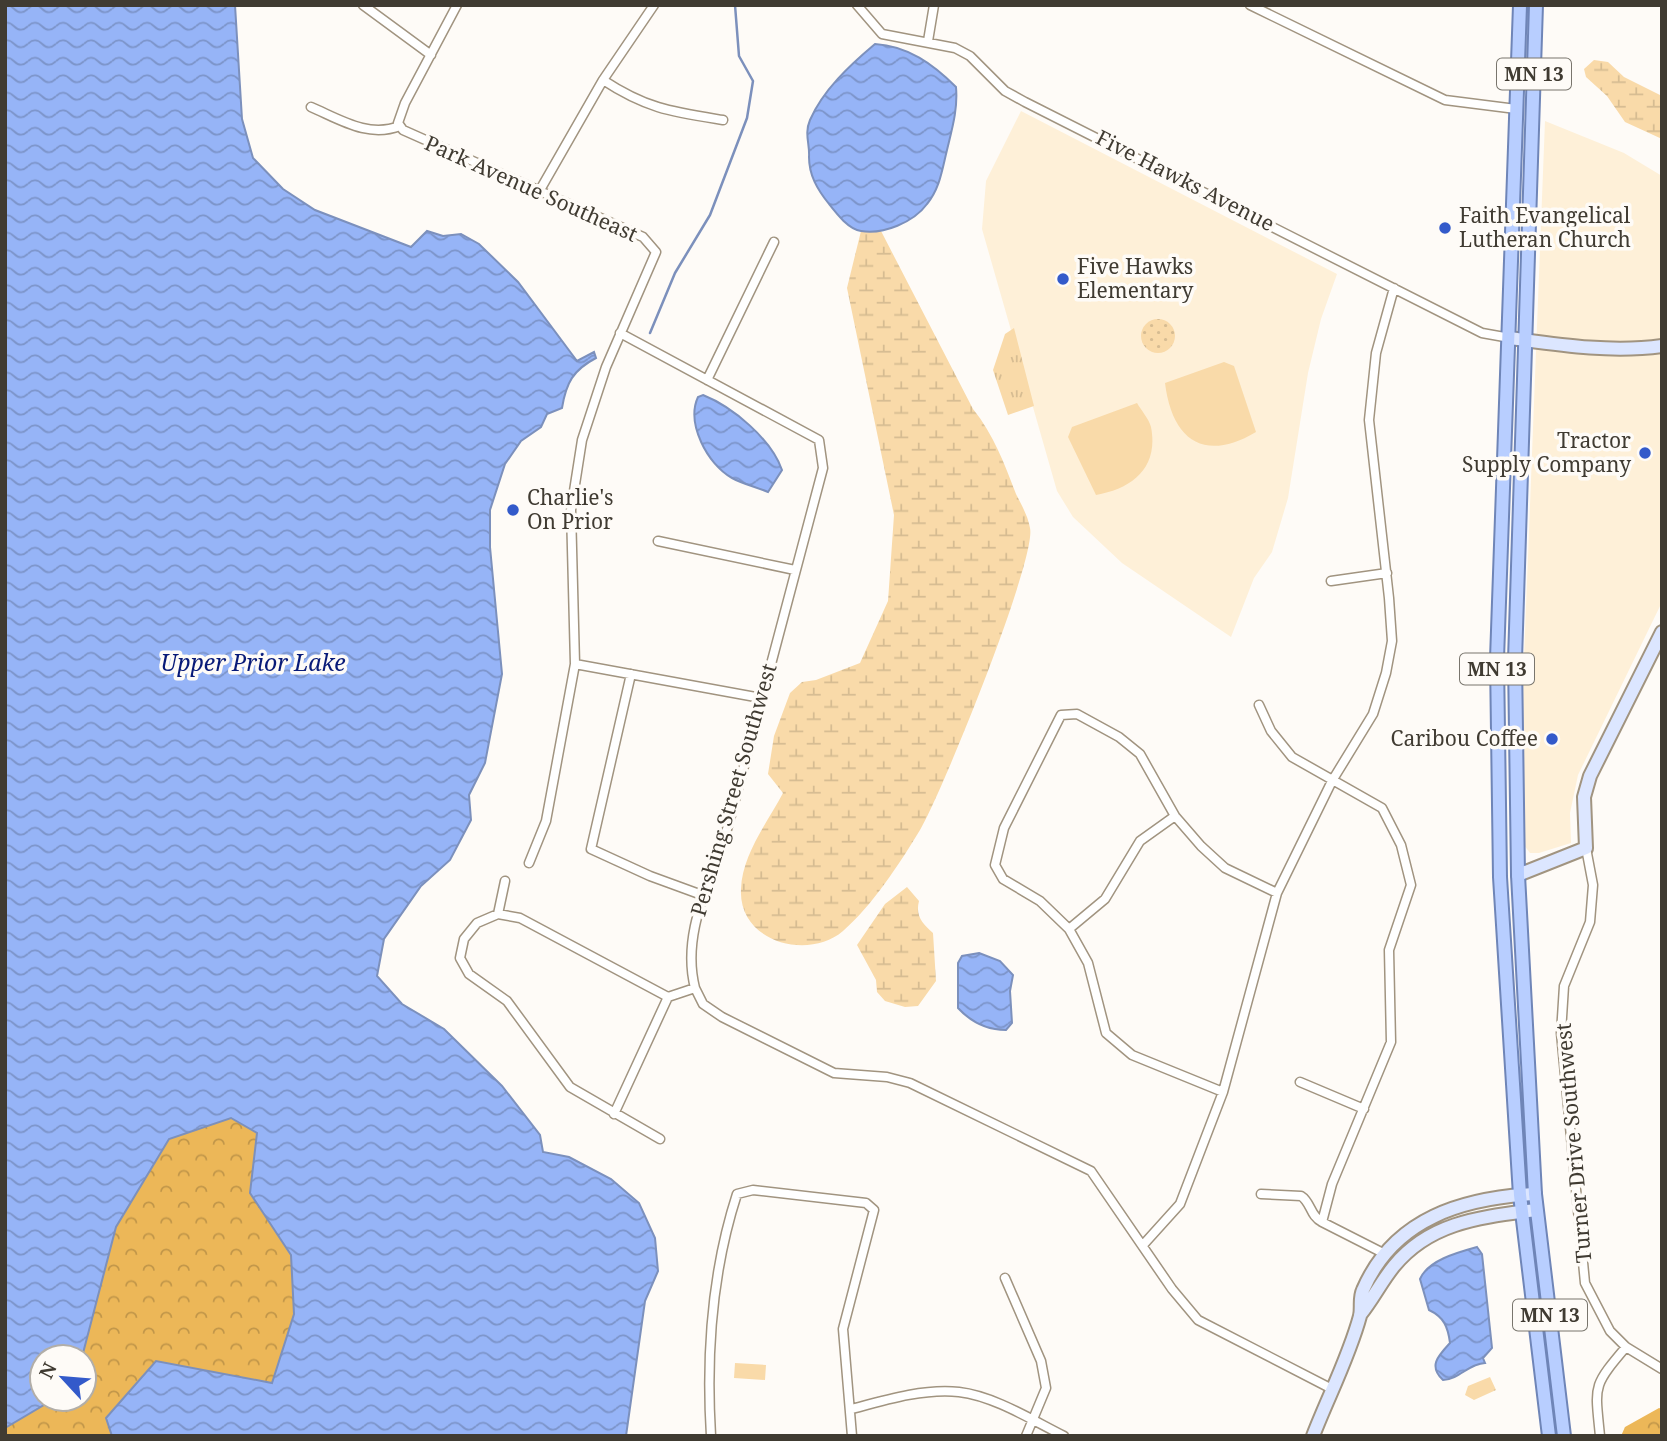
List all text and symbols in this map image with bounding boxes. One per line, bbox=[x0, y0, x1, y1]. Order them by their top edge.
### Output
road number: MN 13 bbox=[1497, 58, 1571, 90]
street label: Five Hawks Avenue bbox=[1091, 123, 1279, 237]
street label: Park Avenue Southeast bbox=[421, 128, 642, 248]
place label: Faith Evangelical Lutheran Church bbox=[1459, 201, 1631, 253]
marker: Faith Evangelical Lutheran Church bbox=[1437, 220, 1453, 236]
place label: Five Hawks Elementary bbox=[1077, 252, 1194, 304]
marker: Five Hawks Elementary bbox=[1055, 271, 1071, 287]
place label: Tractor Supply Company bbox=[1462, 426, 1631, 478]
marker: Tractor Supply Company bbox=[1637, 445, 1653, 461]
place label: Charlie's On Prior bbox=[527, 483, 614, 535]
marker: Charlie's On Prior bbox=[505, 502, 521, 518]
water label: Upper Prior Lake bbox=[161, 646, 346, 678]
road number: MN 13 bbox=[1460, 654, 1534, 684]
street label: Pershing Street Southwest bbox=[684, 660, 783, 919]
place label: Caribou Coffee bbox=[1391, 724, 1538, 752]
marker: Caribou Coffee bbox=[1544, 731, 1560, 747]
street label: Turner Drive Southwest bbox=[1549, 1022, 1597, 1264]
road number: MN 13 bbox=[1513, 1300, 1587, 1330]
north arrow bbox=[28, 1343, 98, 1413]
text: N bbox=[33, 1358, 63, 1383]

